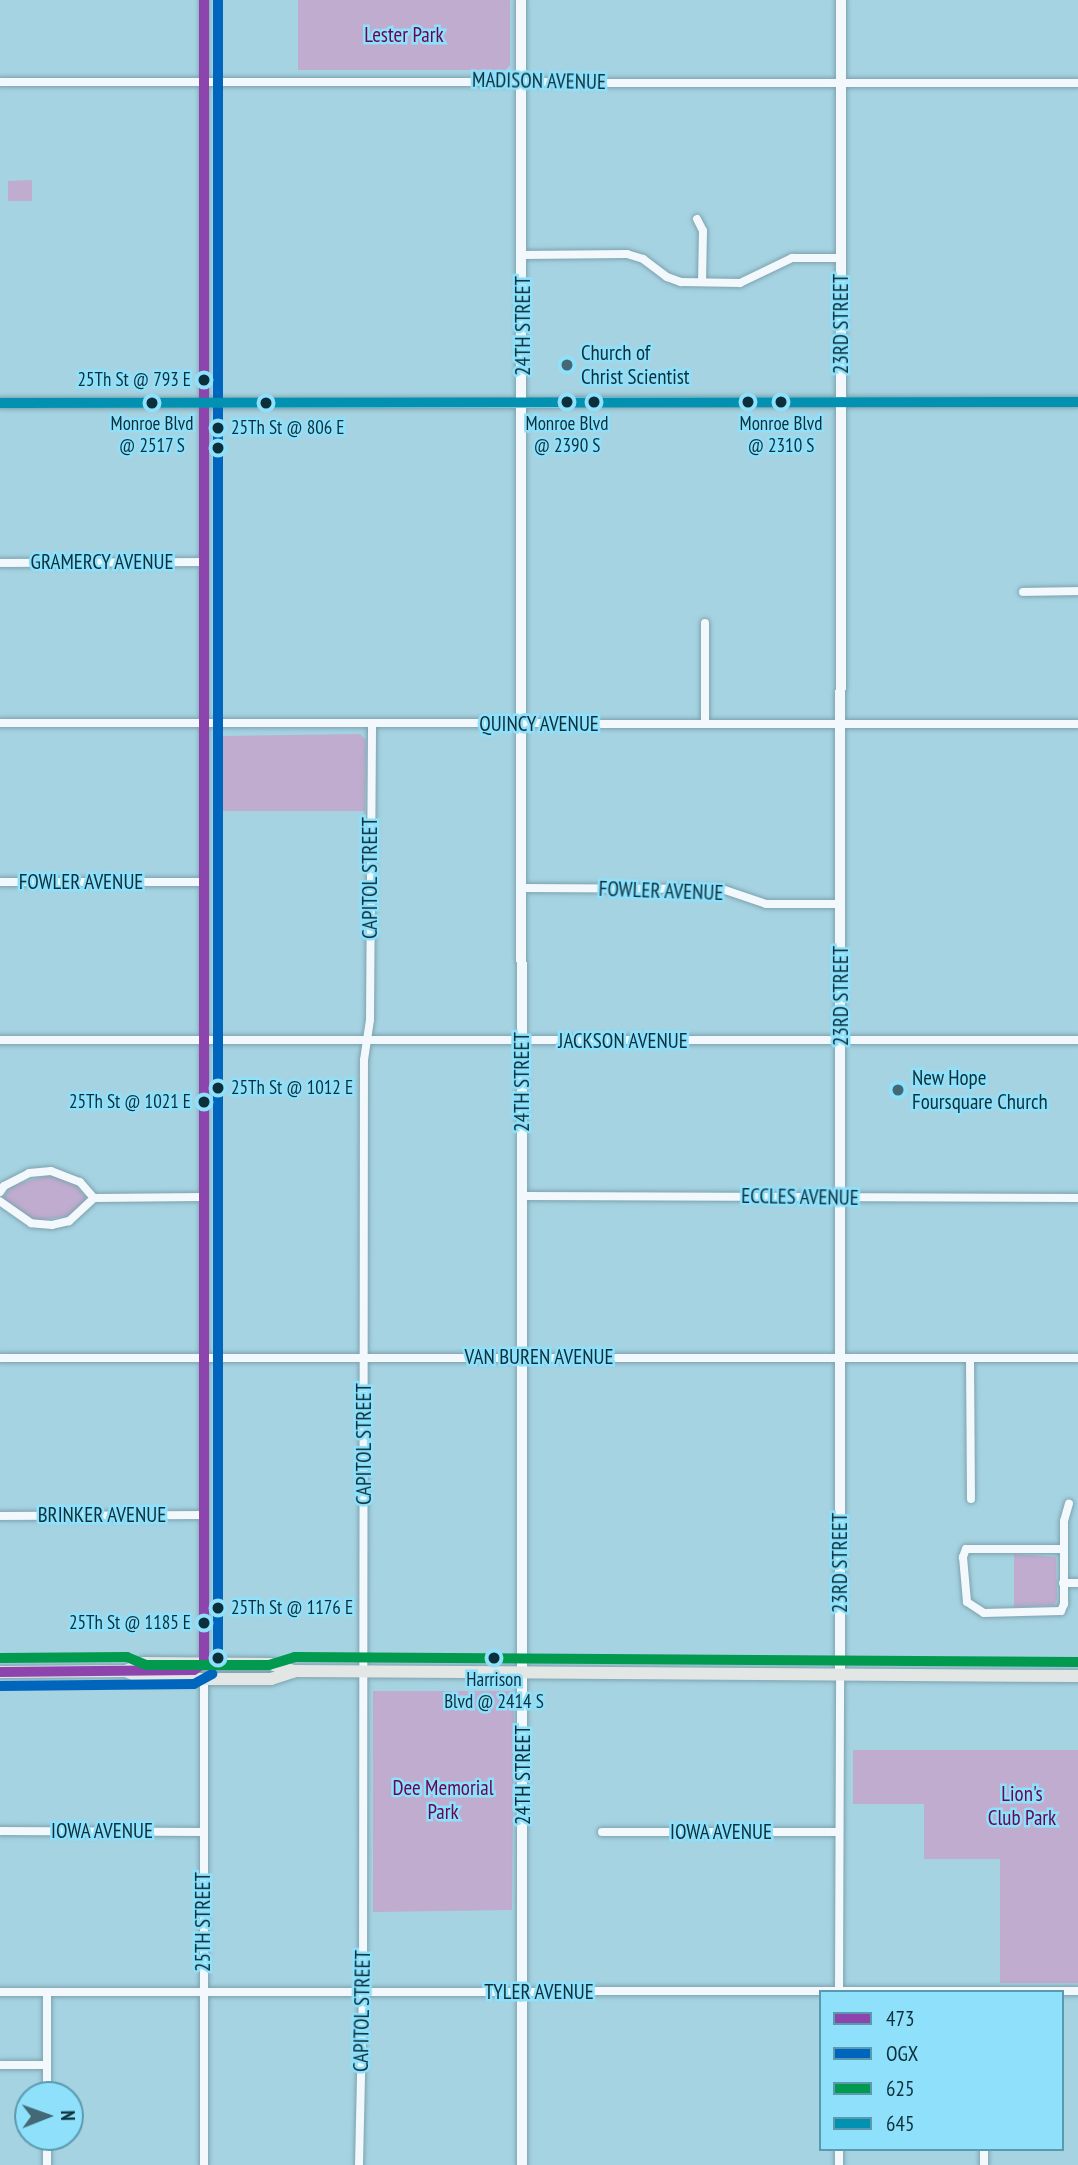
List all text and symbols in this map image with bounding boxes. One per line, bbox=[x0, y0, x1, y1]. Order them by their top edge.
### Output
park label: Lester Park bbox=[364, 22, 444, 48]
street label: MADISON AVENUE bbox=[471, 67, 607, 95]
street label: 23RD STREET bbox=[828, 274, 854, 374]
street label: 24TH STREET bbox=[510, 276, 536, 376]
place label: Church of Christ Scientist bbox=[581, 340, 690, 390]
marker: Church of Christ Scientist bbox=[559, 357, 575, 373]
place label: 25Th St @ 793 E bbox=[77, 369, 191, 391]
marker: 25Th St @ 793 E bbox=[197, 373, 211, 387]
marker: Monroe Blvd @ 2390 S bbox=[560, 395, 574, 409]
unlabelled marker bbox=[587, 395, 601, 409]
unlabelled marker bbox=[741, 395, 755, 409]
marker: Monroe Blvd @ 2310 S bbox=[774, 395, 788, 409]
marker: Monroe Blvd @ 2517 S bbox=[145, 396, 159, 410]
unlabelled marker bbox=[259, 396, 273, 410]
place label: Monroe Blvd @ 2517 S bbox=[111, 413, 193, 457]
place label: Monroe Blvd @ 2390 S bbox=[526, 413, 608, 457]
place label: Monroe Blvd @ 2310 S bbox=[740, 413, 822, 457]
place label: 25Th St @ 806 E bbox=[231, 417, 345, 439]
marker: 25Th St @ 806 E bbox=[211, 421, 225, 435]
unlabelled marker bbox=[211, 441, 225, 455]
street label: GRAMERCY AVENUE bbox=[30, 549, 174, 575]
street label: QUINCY AVENUE bbox=[479, 711, 599, 737]
street label: CAPITOL STREET bbox=[357, 817, 383, 939]
street label: FOWLER AVENUE bbox=[18, 869, 144, 895]
street label: FOWLER AVENUE bbox=[598, 876, 724, 906]
street label: 23RD STREET bbox=[828, 946, 854, 1046]
street label: JACKSON AVENUE bbox=[558, 1028, 688, 1054]
street label: 24TH STREET bbox=[509, 1032, 535, 1132]
place label: New Hope Foursquare Church bbox=[912, 1065, 1048, 1115]
place label: 25Th St @ 1012 E bbox=[231, 1077, 353, 1099]
marker: 25Th St @ 1012 E bbox=[211, 1081, 225, 1095]
marker: New Hope Foursquare Church bbox=[890, 1082, 906, 1098]
place label: 25Th St @ 1021 E bbox=[69, 1091, 191, 1113]
marker: 25Th St @ 1021 E bbox=[197, 1095, 211, 1109]
street label: ECCLES AVENUE bbox=[741, 1183, 859, 1211]
street label: VAN BUREN AVENUE bbox=[464, 1344, 614, 1370]
street label: CAPITOL STREET bbox=[351, 1383, 377, 1505]
street label: BRINKER AVENUE bbox=[37, 1502, 167, 1528]
street label: 23RD STREET bbox=[827, 1513, 853, 1613]
place label: 25Th St @ 1176 E bbox=[231, 1597, 353, 1619]
marker: 25Th St @ 1176 E bbox=[211, 1601, 225, 1615]
place label: 25Th St @ 1185 E bbox=[69, 1612, 191, 1634]
marker: 25Th St @ 1185 E bbox=[197, 1616, 211, 1630]
unlabelled marker bbox=[211, 1651, 225, 1665]
marker: Harrison Blvd @ 2414 S bbox=[487, 1651, 501, 1665]
place label: Harrison Blvd @ 2414 S bbox=[444, 1669, 544, 1713]
street label: 24TH STREET bbox=[510, 1725, 536, 1825]
park label: Dee Memorial Park bbox=[392, 1775, 494, 1825]
park label: Lion's Club Park bbox=[988, 1781, 1056, 1831]
street label: IOWA AVENUE bbox=[50, 1818, 154, 1844]
street label: IOWA AVENUE bbox=[669, 1819, 773, 1845]
street label: 25TH STREET bbox=[190, 1872, 216, 1972]
street label: CAPITOL STREET bbox=[348, 1950, 376, 2072]
street label: TYLER AVENUE bbox=[484, 1979, 594, 2005]
legend bbox=[819, 1990, 1064, 2151]
text: 473 bbox=[886, 2005, 914, 2032]
text: OGX bbox=[886, 2040, 918, 2067]
text: 625 bbox=[886, 2075, 914, 2102]
north arrow bbox=[14, 2081, 84, 2151]
text: N bbox=[56, 2110, 80, 2121]
text: 645 bbox=[886, 2110, 914, 2137]

